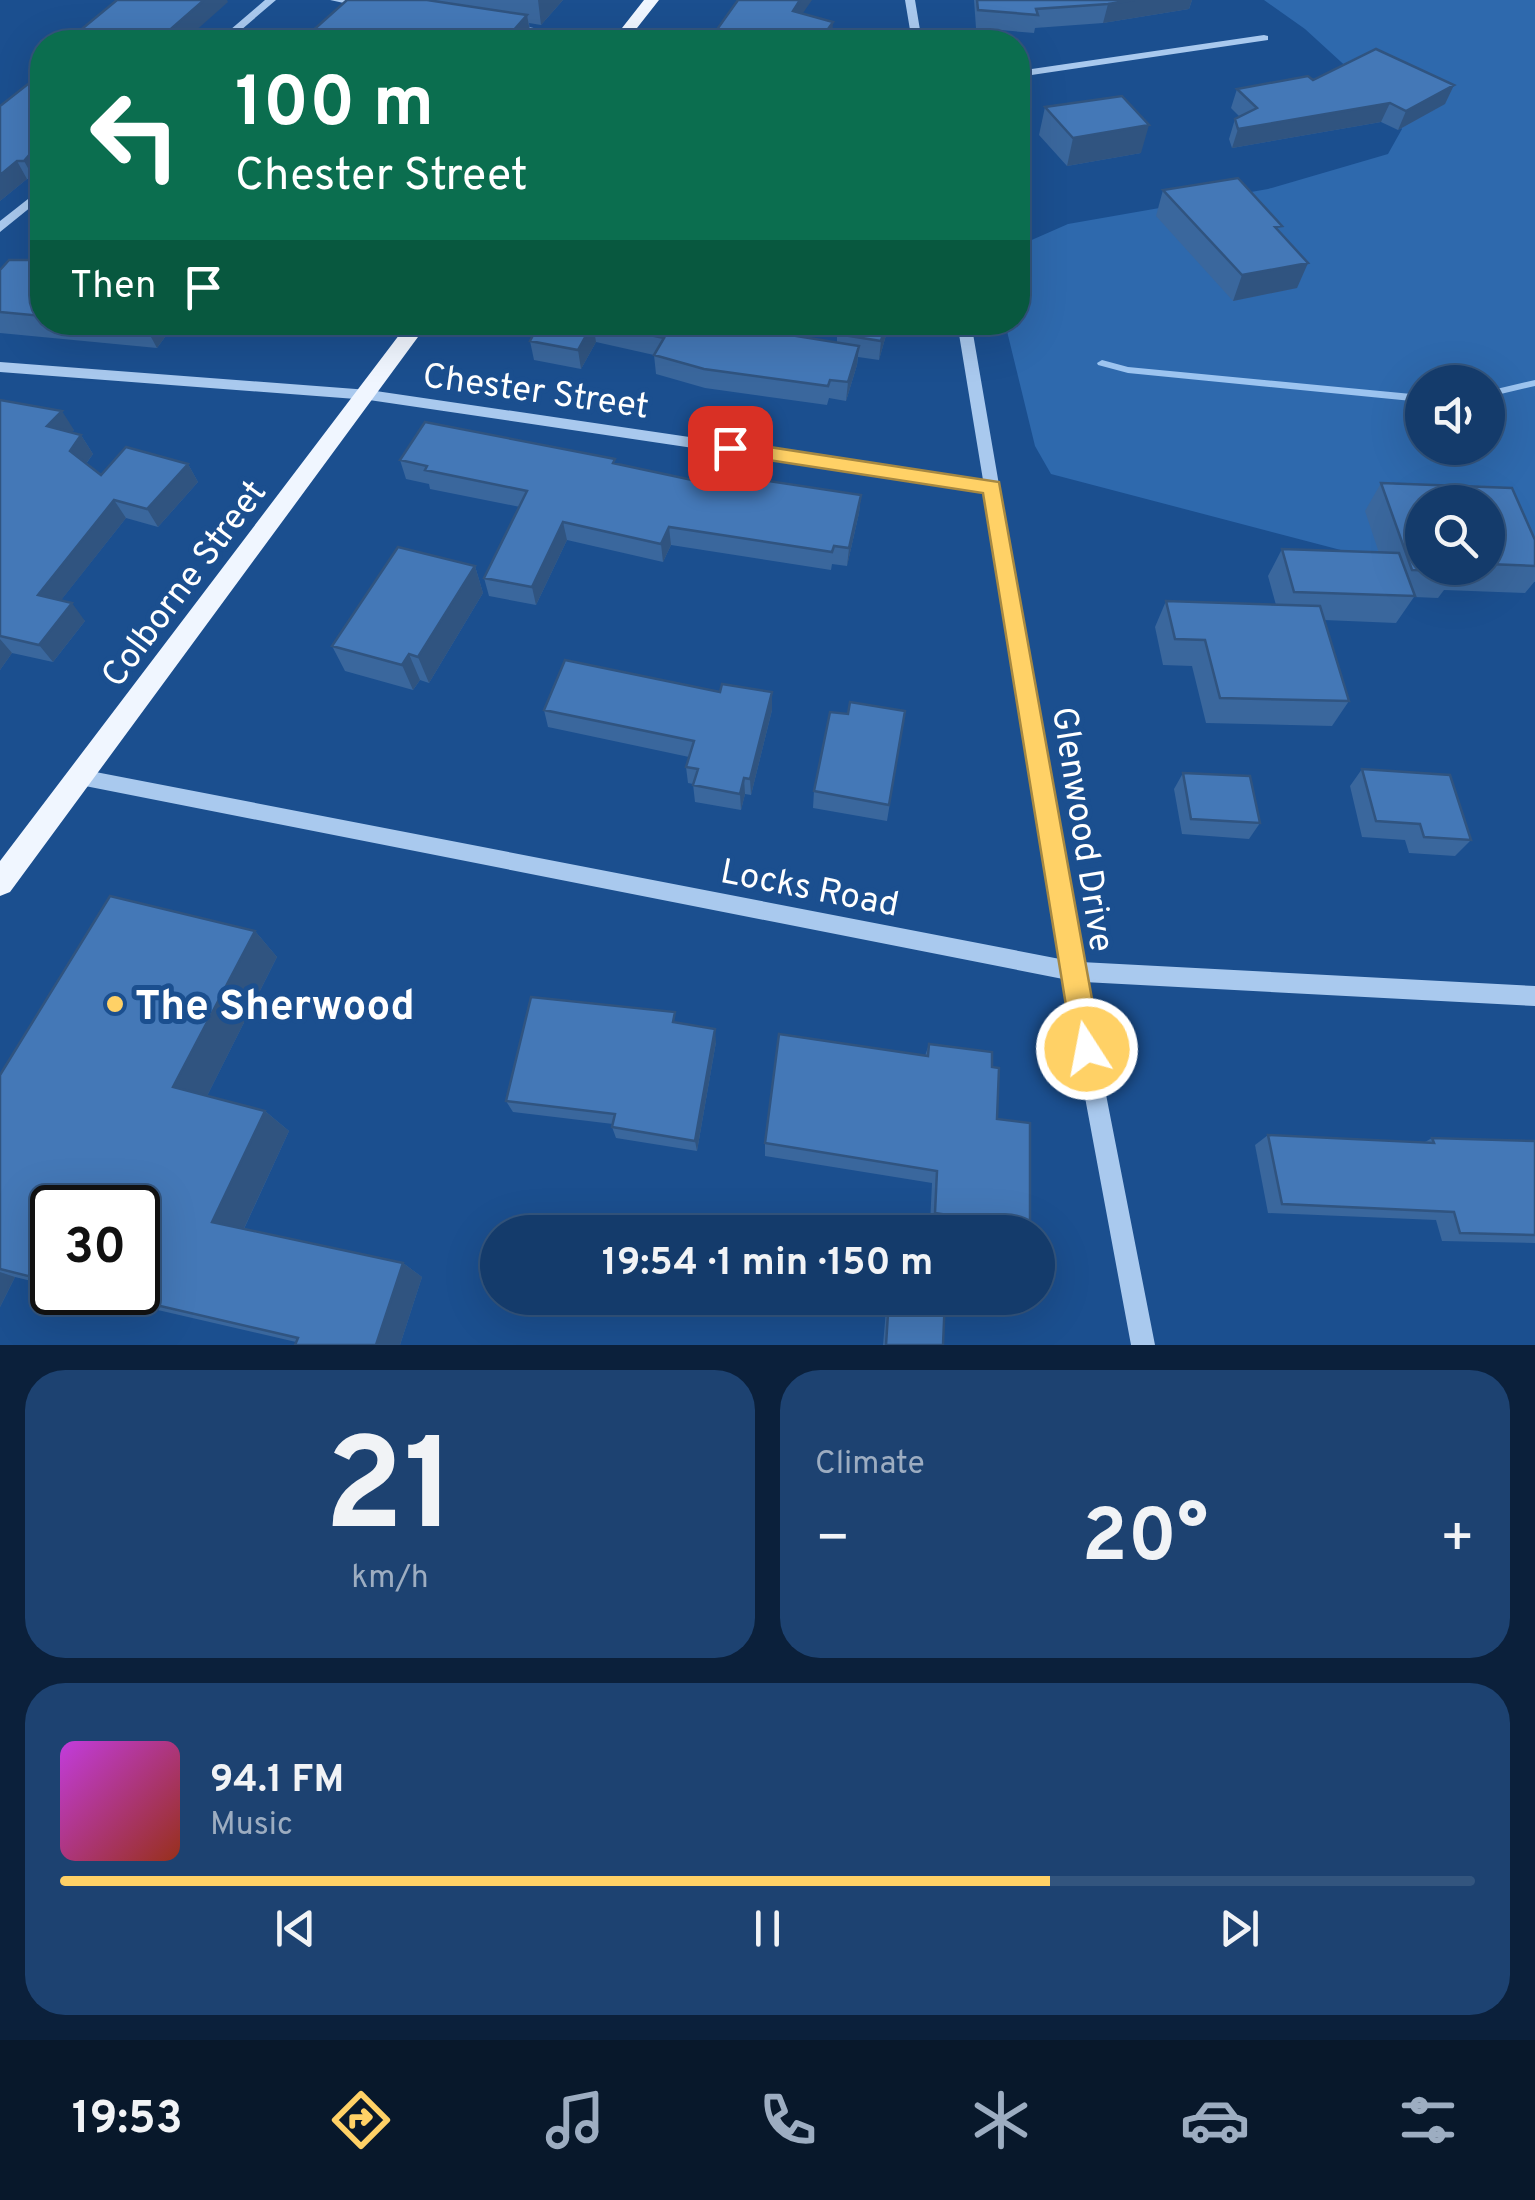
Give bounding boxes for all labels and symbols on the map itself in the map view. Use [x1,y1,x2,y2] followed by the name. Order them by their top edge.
[420,355,651,431] street label: Chester Street
[688,406,773,491] pin
[93,472,278,697] street label: Colborne Street
[1040,704,1122,955] street label: Glenwood Drive
[717,851,902,929] street label: Locks Road
[135,982,415,1035] place label: The Sherwood
[104,993,126,1015] marker: The Sherwood
[1035,997,1139,1101] position arrow
[30,1185,160,1315] speed limit sign: 30

